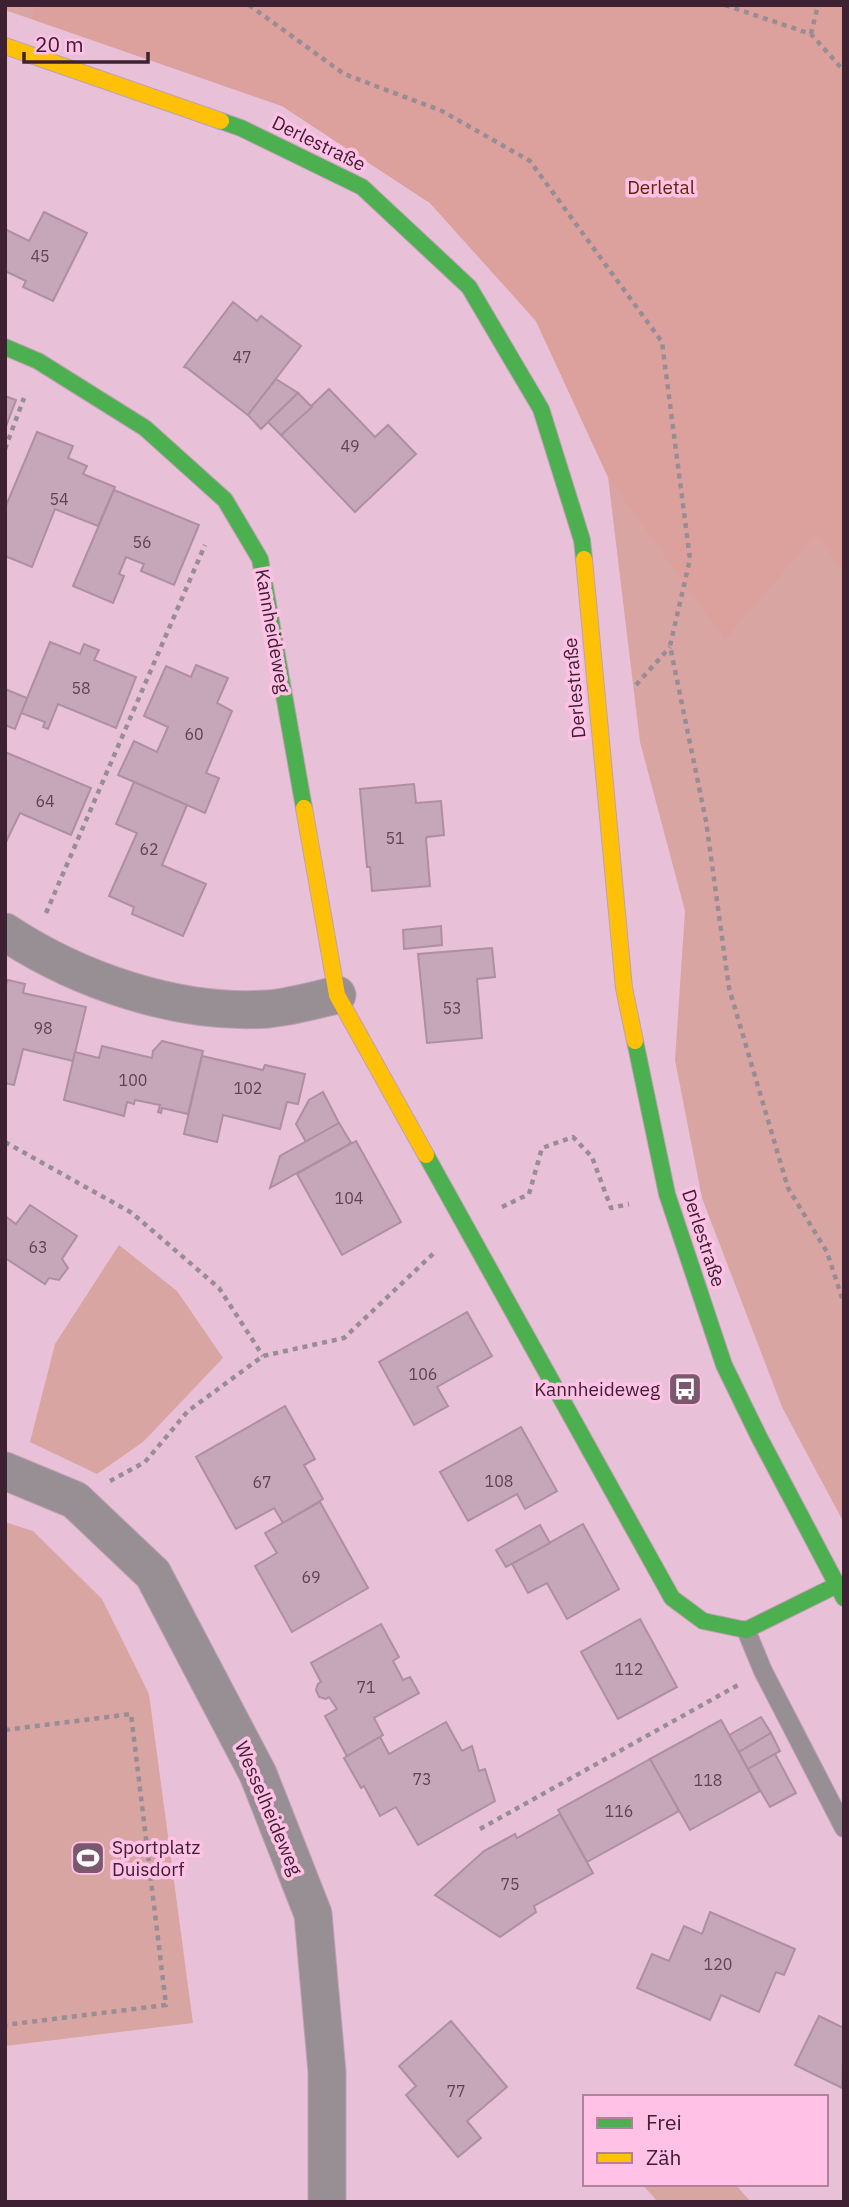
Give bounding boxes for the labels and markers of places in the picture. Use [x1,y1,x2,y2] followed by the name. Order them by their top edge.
[666,1370,704,1408] bus stop icon: Kannheideweg
[534,1377,660,1401] place label: Kannheideweg
[112,1835,200,1881] place label: Sportplatz Duisdorf
[69,1839,107,1877] sports icon: Sportplatz Duisdorf

